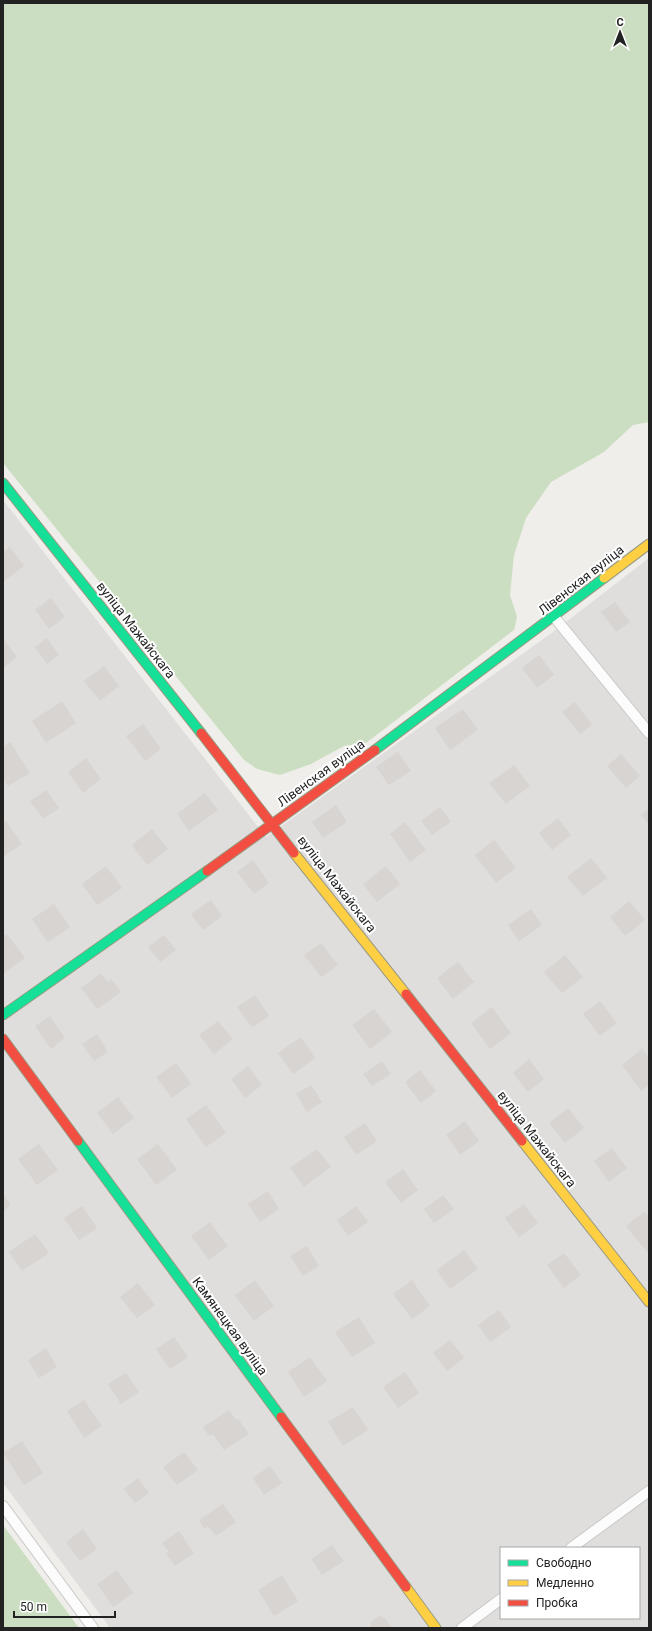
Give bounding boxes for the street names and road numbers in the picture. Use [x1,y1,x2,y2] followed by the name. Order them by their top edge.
[535,542,627,618] street label: Лівенская вуліца
[94,579,178,681] street label: вуліца Мажайскага
[274,736,368,810] street label: Лівенская вуліца
[295,833,379,935] street label: вуліца Мажайскага
[495,1088,579,1190] street label: вуліца Мажайскага
[189,1274,271,1378] street label: Камянецкая вуліца

